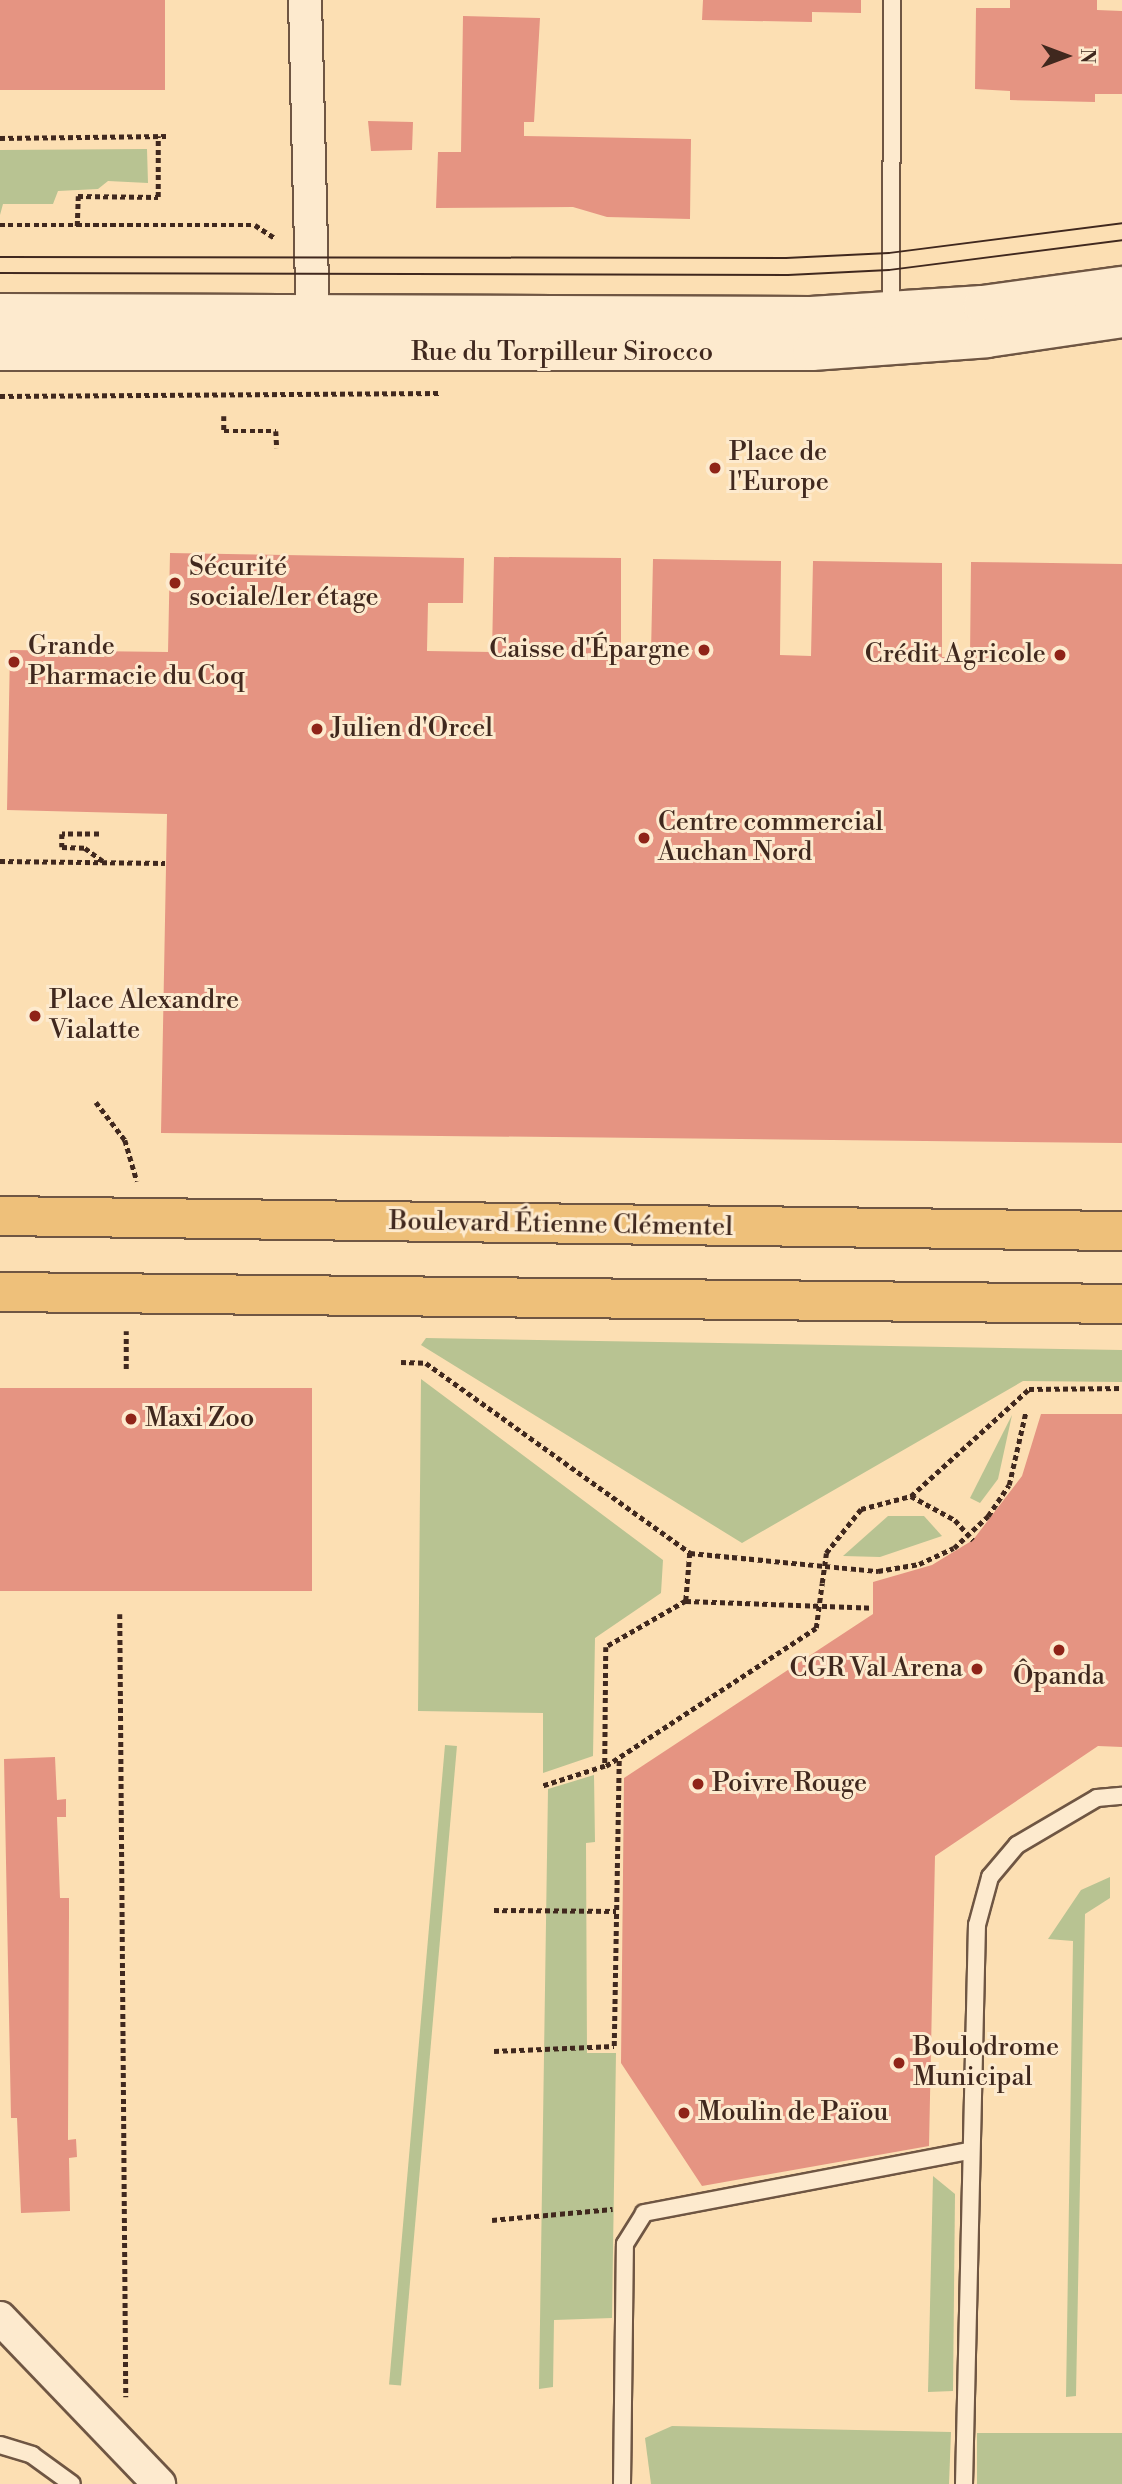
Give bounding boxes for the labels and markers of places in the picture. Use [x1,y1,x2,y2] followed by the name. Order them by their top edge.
[729,437,829,498] place label: Place de l'Europe
[707,460,723,476] marker: Place de l'Europe
[189,552,379,614] place label: Sécurité sociale/1er étage
[167,575,183,591] marker: Sécurité sociale/1er étage
[28,631,245,692] place label: Grande Pharmacie du Coq
[489,634,690,666] place label: Caisse d'Épargne
[865,639,1046,671] place label: Crédit Agricole
[696,642,712,658] marker: Caisse d'Épargne
[1052,647,1068,663] marker: Crédit Agricole
[6,654,22,670] marker: Grande Pharmacie du Coq
[331,713,493,745] place label: Julien d'Orcel
[309,721,325,737] marker: Julien d'Orcel
[658,807,883,868] place label: Centre commercial Auchan Nord
[636,830,652,846] marker: Centre commercial Auchan Nord
[49,985,239,1046] place label: Place Alexandre Vialatte
[27,1008,43,1024] marker: Place Alexandre Vialatte
[145,1403,254,1435] place label: Maxi Zoo
[123,1411,139,1427] marker: Maxi Zoo
[1051,1642,1067,1658] marker: Ôpanda
[789,1653,963,1685] place label: CGR Val Arena
[969,1661,985,1677] marker: CGR Val Arena
[1013,1661,1105,1693] place label: Ôpanda
[712,1768,867,1800] place label: Poivre Rouge
[690,1776,706,1792] marker: Poivre Rouge
[913,2032,1059,2094] place label: Boulodrome Municipal
[891,2055,907,2071] marker: Boulodrome Municipal
[698,2097,888,2129] place label: Moulin de Païou
[676,2105,692,2121] marker: Moulin de Païou

